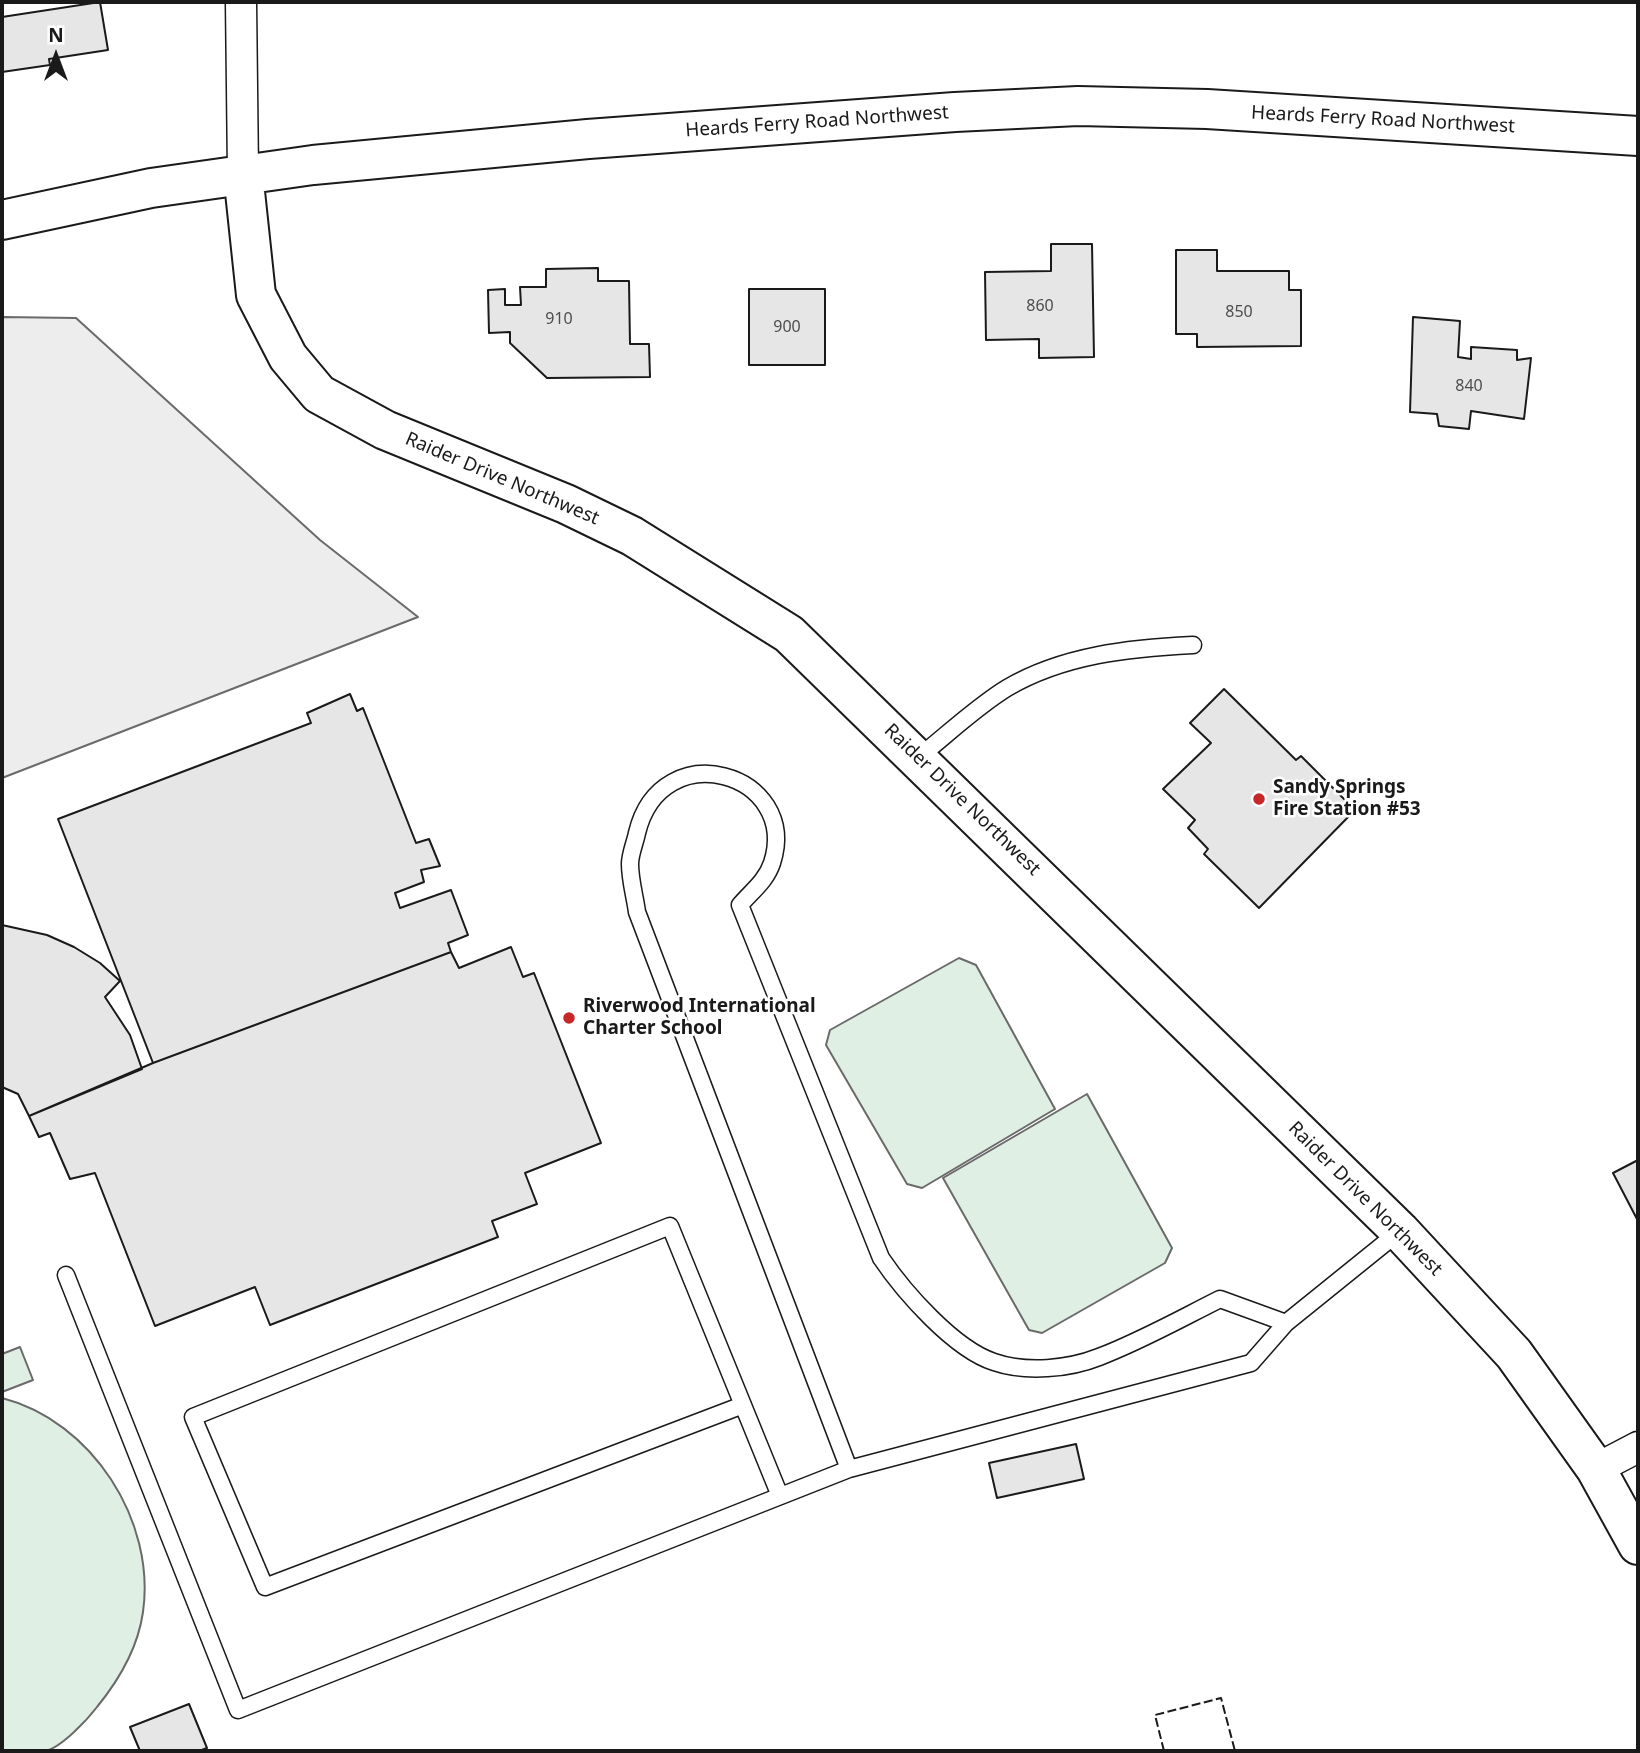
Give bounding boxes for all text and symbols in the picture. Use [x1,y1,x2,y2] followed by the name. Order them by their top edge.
[21,21,91,91] north arrow
[48,22,64,48] text: N
[684,101,950,143] street label: Heards Ferry Road Northwest
[1251,102,1515,138] street label: Heards Ferry Road Northwest
[1026,296,1054,316] house number: 860
[1225,302,1253,322] house number: 850
[545,309,573,329] house number: 910
[773,317,801,337] house number: 900
[1455,376,1483,396] house number: 840
[402,428,602,530] street label: Raider Drive Northwest
[879,719,1045,881] street label: Raider Drive Northwest
[1273,777,1421,821] place label: Sandy Springs Fire Station #53
[1251,791,1267,807] marker: Sandy Springs Fire Station #53
[583,996,816,1040] place label: Riverwood International Charter School
[561,1010,577,1026] marker: Riverwood International Charter School
[1283,1117,1447,1281] street label: Raider Drive Northwest

